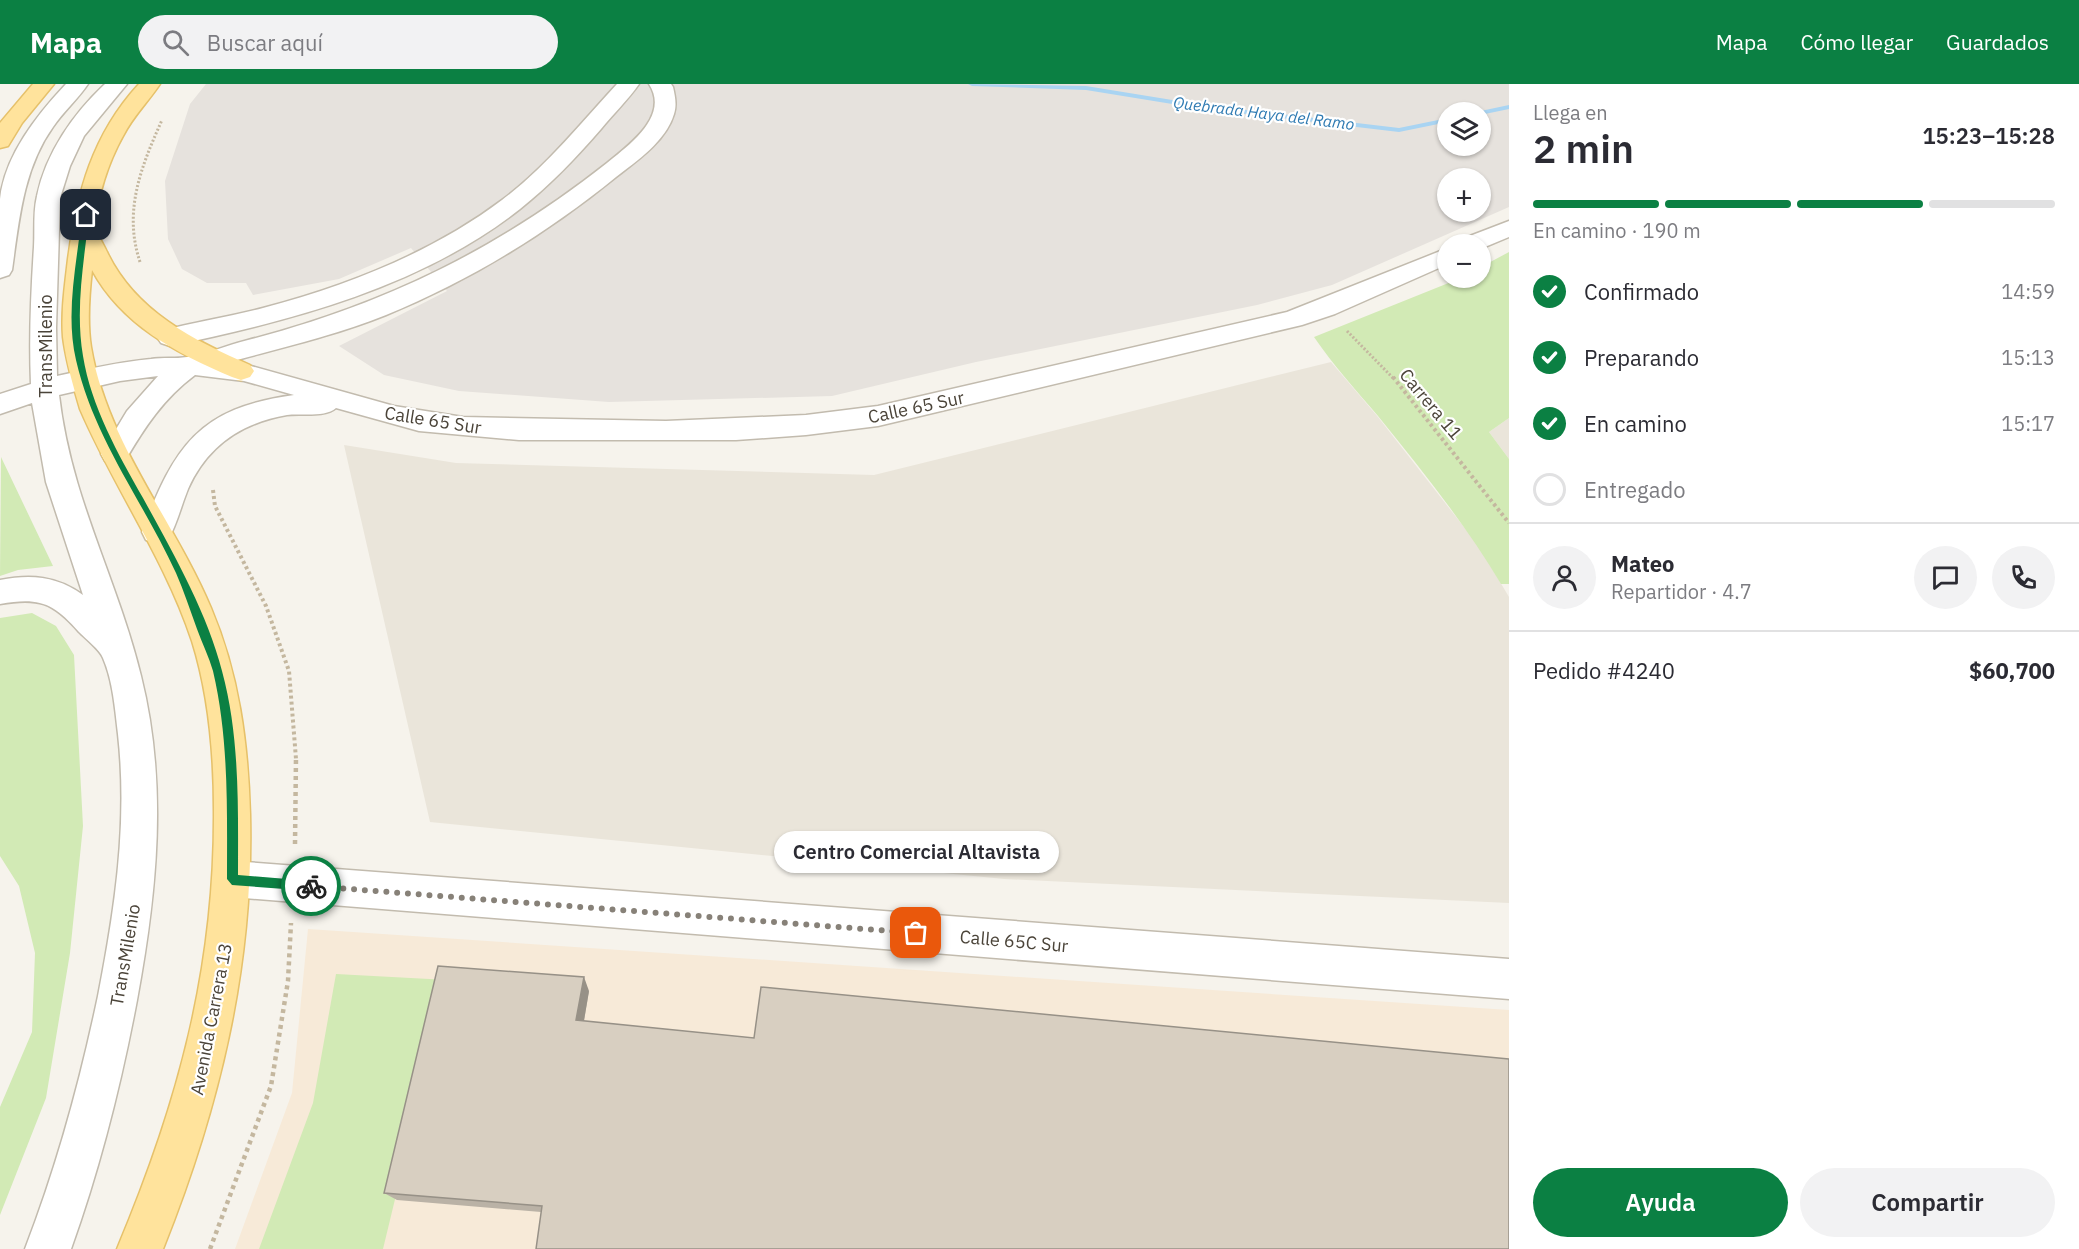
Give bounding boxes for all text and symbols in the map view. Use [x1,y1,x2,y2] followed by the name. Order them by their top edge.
[138,15,558,69] search box
[30,24,102,61] text: Mapa
[159,26,192,59] icon: search
[207,28,323,57] text: Buscar aquí
[1716,28,1767,56] text: Mapa
[1800,28,1913,56] text: Cómo llegar
[1946,28,2049,56] text: Guardados
[1172,92,1356,134] water label: Quebrada Haya del Ramo
[1533,99,1608,126] text: Llega en
[1437,102,1491,288] map controls
[1437,102,1491,156] button: layers
[1922,121,2055,150] text: 15:23–15:28
[1533,123,1634,174] text: 2 min
[1437,168,1491,222] button: +
[60,189,111,240] pin
[69,198,102,231] icon: home
[1533,217,1701,244] text: En camino · 190 m
[1437,234,1491,288] button: −
[1533,275,1566,308] icon: check
[1584,277,1699,306] text: Confirmado
[2001,278,2055,305] text: 14:59
[34,294,57,398] street label: TransMilenio
[1533,341,1566,374] icon: check
[1584,343,1699,372] text: Preparando
[2001,344,2055,371] text: 15:13
[1395,364,1467,444] street label: Carrera 11
[866,386,967,428] street label: Calle 65 Sur
[383,401,483,439] street label: Calle 65 Sur
[1533,407,1566,440] icon: check
[1584,409,1687,438] text: En camino
[2001,410,2055,437] text: 15:17
[1584,475,1685,504] text: Entregado
[1533,546,1596,609] button: person
[1914,546,1977,609] button: chat
[1992,546,2055,609] button: phone
[1611,549,1675,578] text: Mateo
[1611,578,1752,605] text: Repartidor · 4.7
[1533,656,1675,685] text: Pedido #4240
[1969,656,2055,685] text: $60,700
[774,831,1058,873] callout: Centro Comercial Altavista
[793,838,1040,865] text: Centro Comercial Altavista
[281,856,341,916] courier
[295,870,328,903] icon: bike
[105,902,145,1008] street label: TransMilenio
[890,907,941,958] pin
[899,916,932,949] icon: bag
[959,925,1070,957] street label: Calle 65C Sur
[185,941,237,1097] street label: Avenida Carrera 13
[1533,1168,1788,1237] button: Ayuda
[1800,1168,2055,1237] button: Compartir

